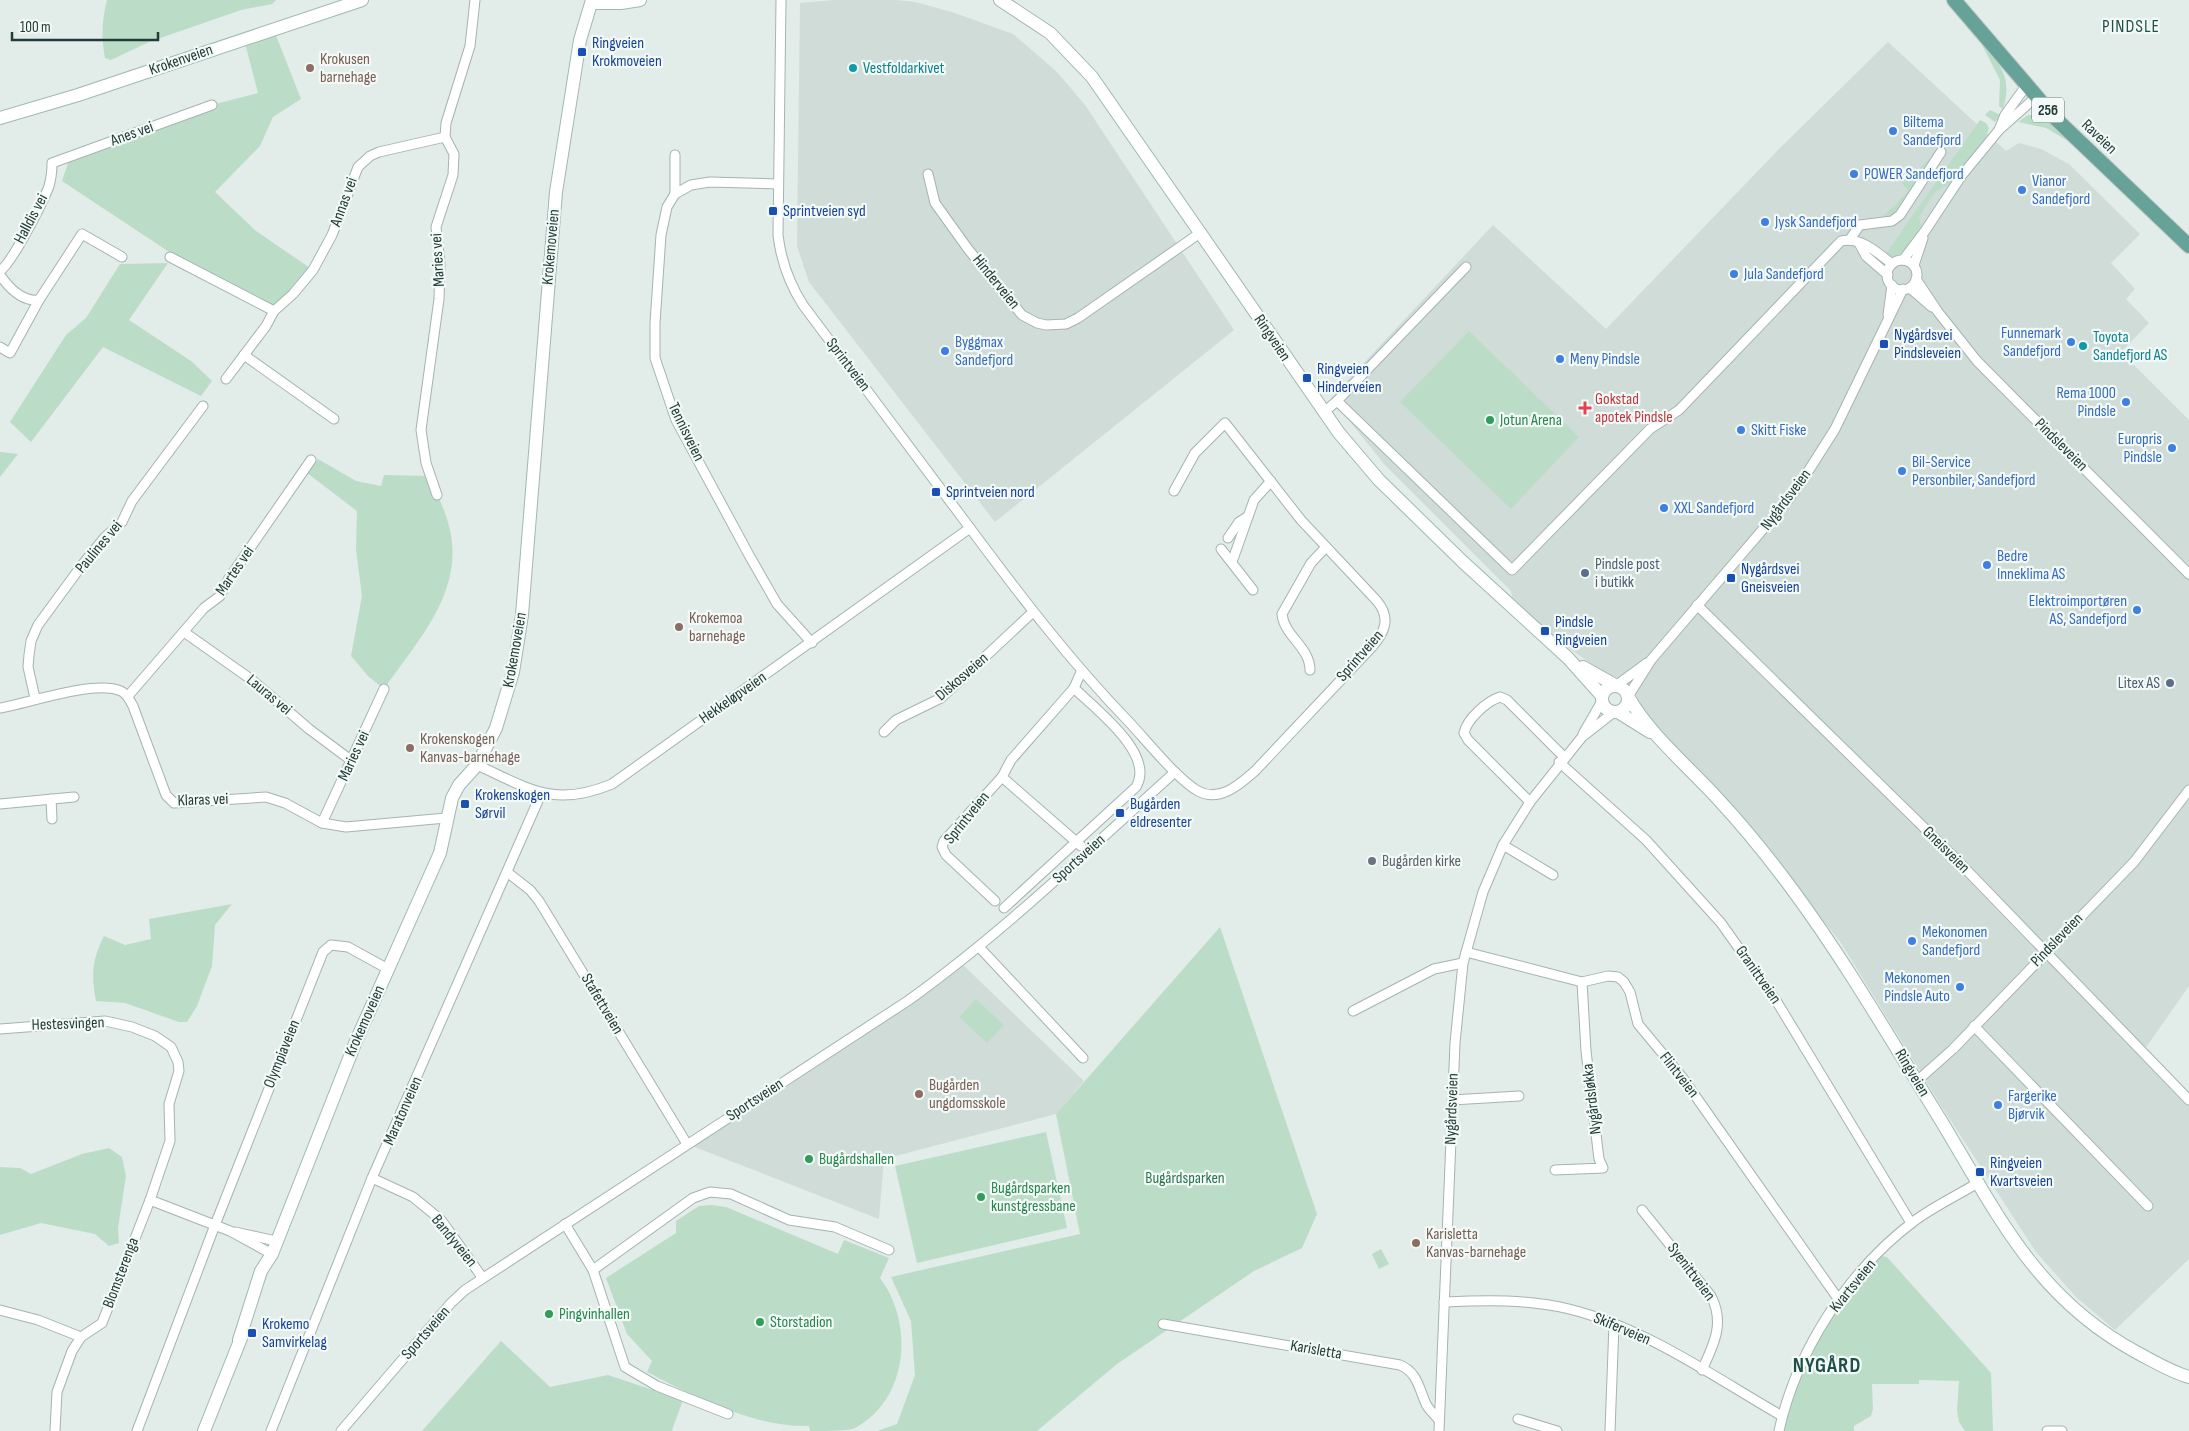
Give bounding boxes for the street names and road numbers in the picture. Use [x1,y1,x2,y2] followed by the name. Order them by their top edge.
[147,40,215,80] street label: Krokenveien
[2032,98,2064,122] road number: 256
[2077,116,2121,158] street label: Raveien
[107,118,156,151] street label: Anes vei
[326,175,362,230] street label: Annas vei
[10,191,52,247] street label: Halldis vei
[538,208,564,286] street label: Krokemoveien
[427,233,449,287] street label: Maries vei
[968,251,1024,313] street label: Hinderveien
[1250,311,1294,365] street label: Ringveien
[822,335,874,395] street label: Sprintveien
[664,400,708,464] street label: Tennisveien
[2031,415,2091,475] street label: Pindsleveien
[1757,466,1815,534] street label: Nygårdsveien
[72,517,126,577] street label: Paulines vei
[212,543,258,599] street label: Martes vei
[499,611,531,689] street label: Krokemoveien
[1333,626,1387,686] street label: Sprintveien
[932,649,992,705] street label: Diskosveien
[696,668,770,728] street label: Hekkeløpveien
[243,671,295,719] street label: Lauras vei
[334,728,374,784] street label: Maries vei
[940,788,994,848] street label: Sprintveien
[177,790,229,810] street label: Klaras vei
[1919,823,1973,877] street label: Gneisveien
[1049,830,1109,888] street label: Sportsveien
[2027,909,2087,971] street label: Pindsleveien
[1731,942,1785,1008] street label: Granittveien
[577,970,627,1038] street label: Stafettveien
[341,982,389,1060] street label: Krokemoveien
[31,1013,105,1035] street label: Hestesvingen
[260,1017,304,1091] street label: Olympiaveien
[1890,1046,1934,1100] street label: Ringveien
[1655,1048,1703,1102] street label: Flintveien
[1578,1063,1606,1135] street label: Nygårdsløkka
[1441,1073,1463,1145] street label: Nygårdsveien
[379,1074,427,1148] street label: Maratonveien
[723,1075,787,1125] street label: Sportsveien
[427,1211,481,1271] street label: Bandyveien
[99,1235,143,1311] street label: Blomsterenga
[1663,1239,1719,1305] street label: Syenittveien
[1826,1256,1880,1316] street label: Kvartsveien
[398,1303,454,1363] street label: Sportsveien
[1591,1309,1653,1349] street label: Skiferveien
[1289,1336,1343,1364] street label: Karisletta

